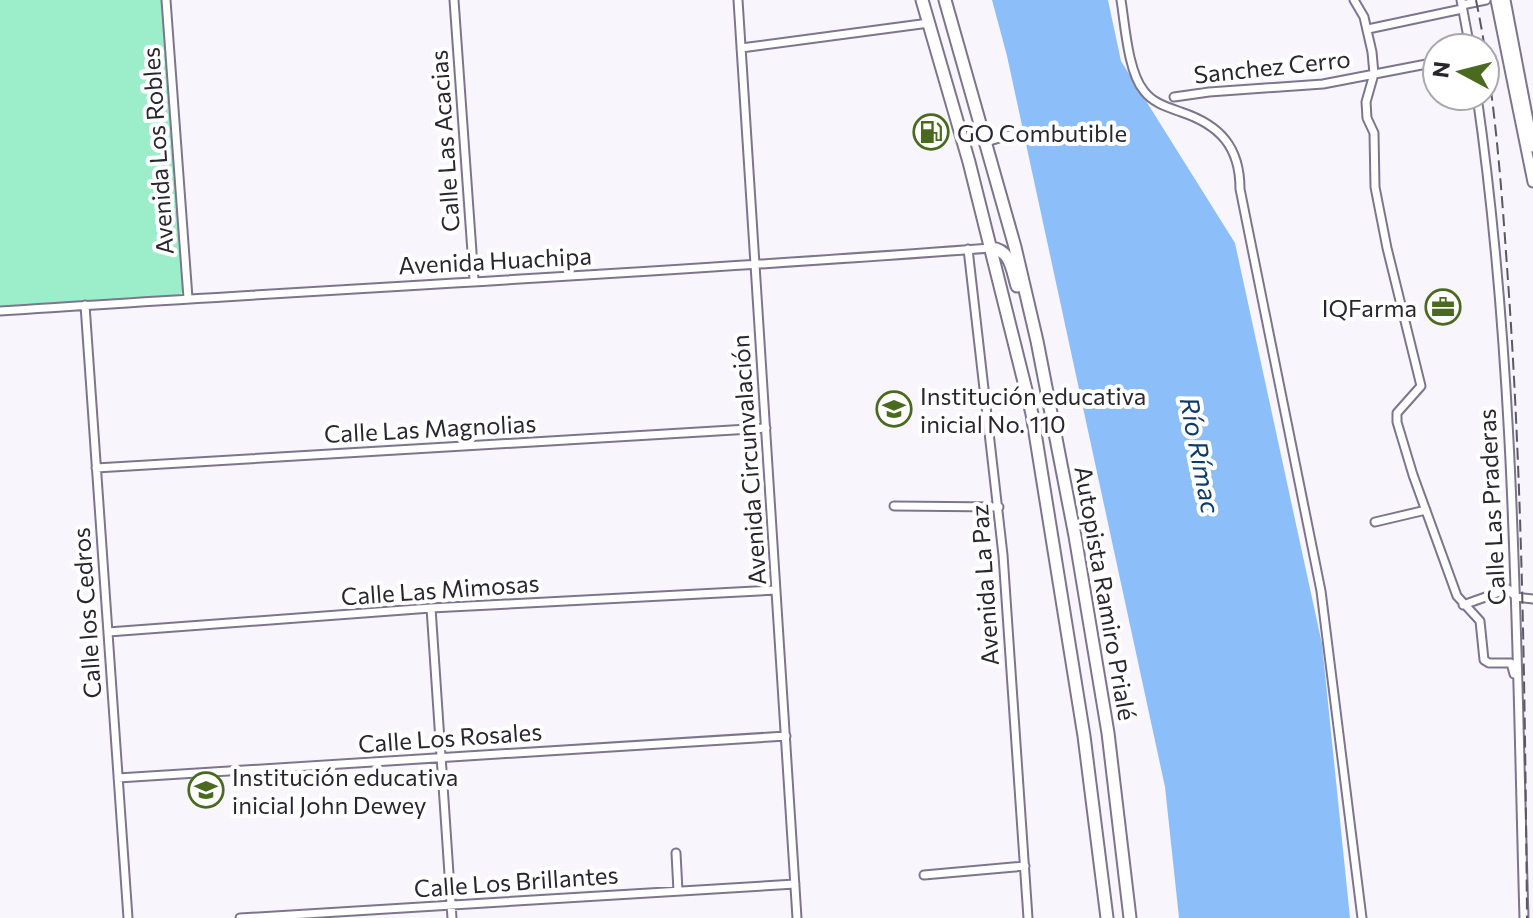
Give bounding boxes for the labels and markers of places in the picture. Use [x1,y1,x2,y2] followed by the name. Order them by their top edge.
[912,113,950,151] fuel station icon: GO Combutible
[957,118,1127,147] place label: GO Combutible
[1424,288,1462,326] office icon: IQFarma
[1322,293,1417,322] place label: IQFarma
[920,381,1146,438] place label: Institución educativa inicial No. 110
[875,390,913,428] school or university icon: Institución educativa inicial No. 110
[232,762,458,819] place label: Institución educativa inicial John Dewey
[187,771,225,809] school or university icon: Institución educativa inicial John Dewey

